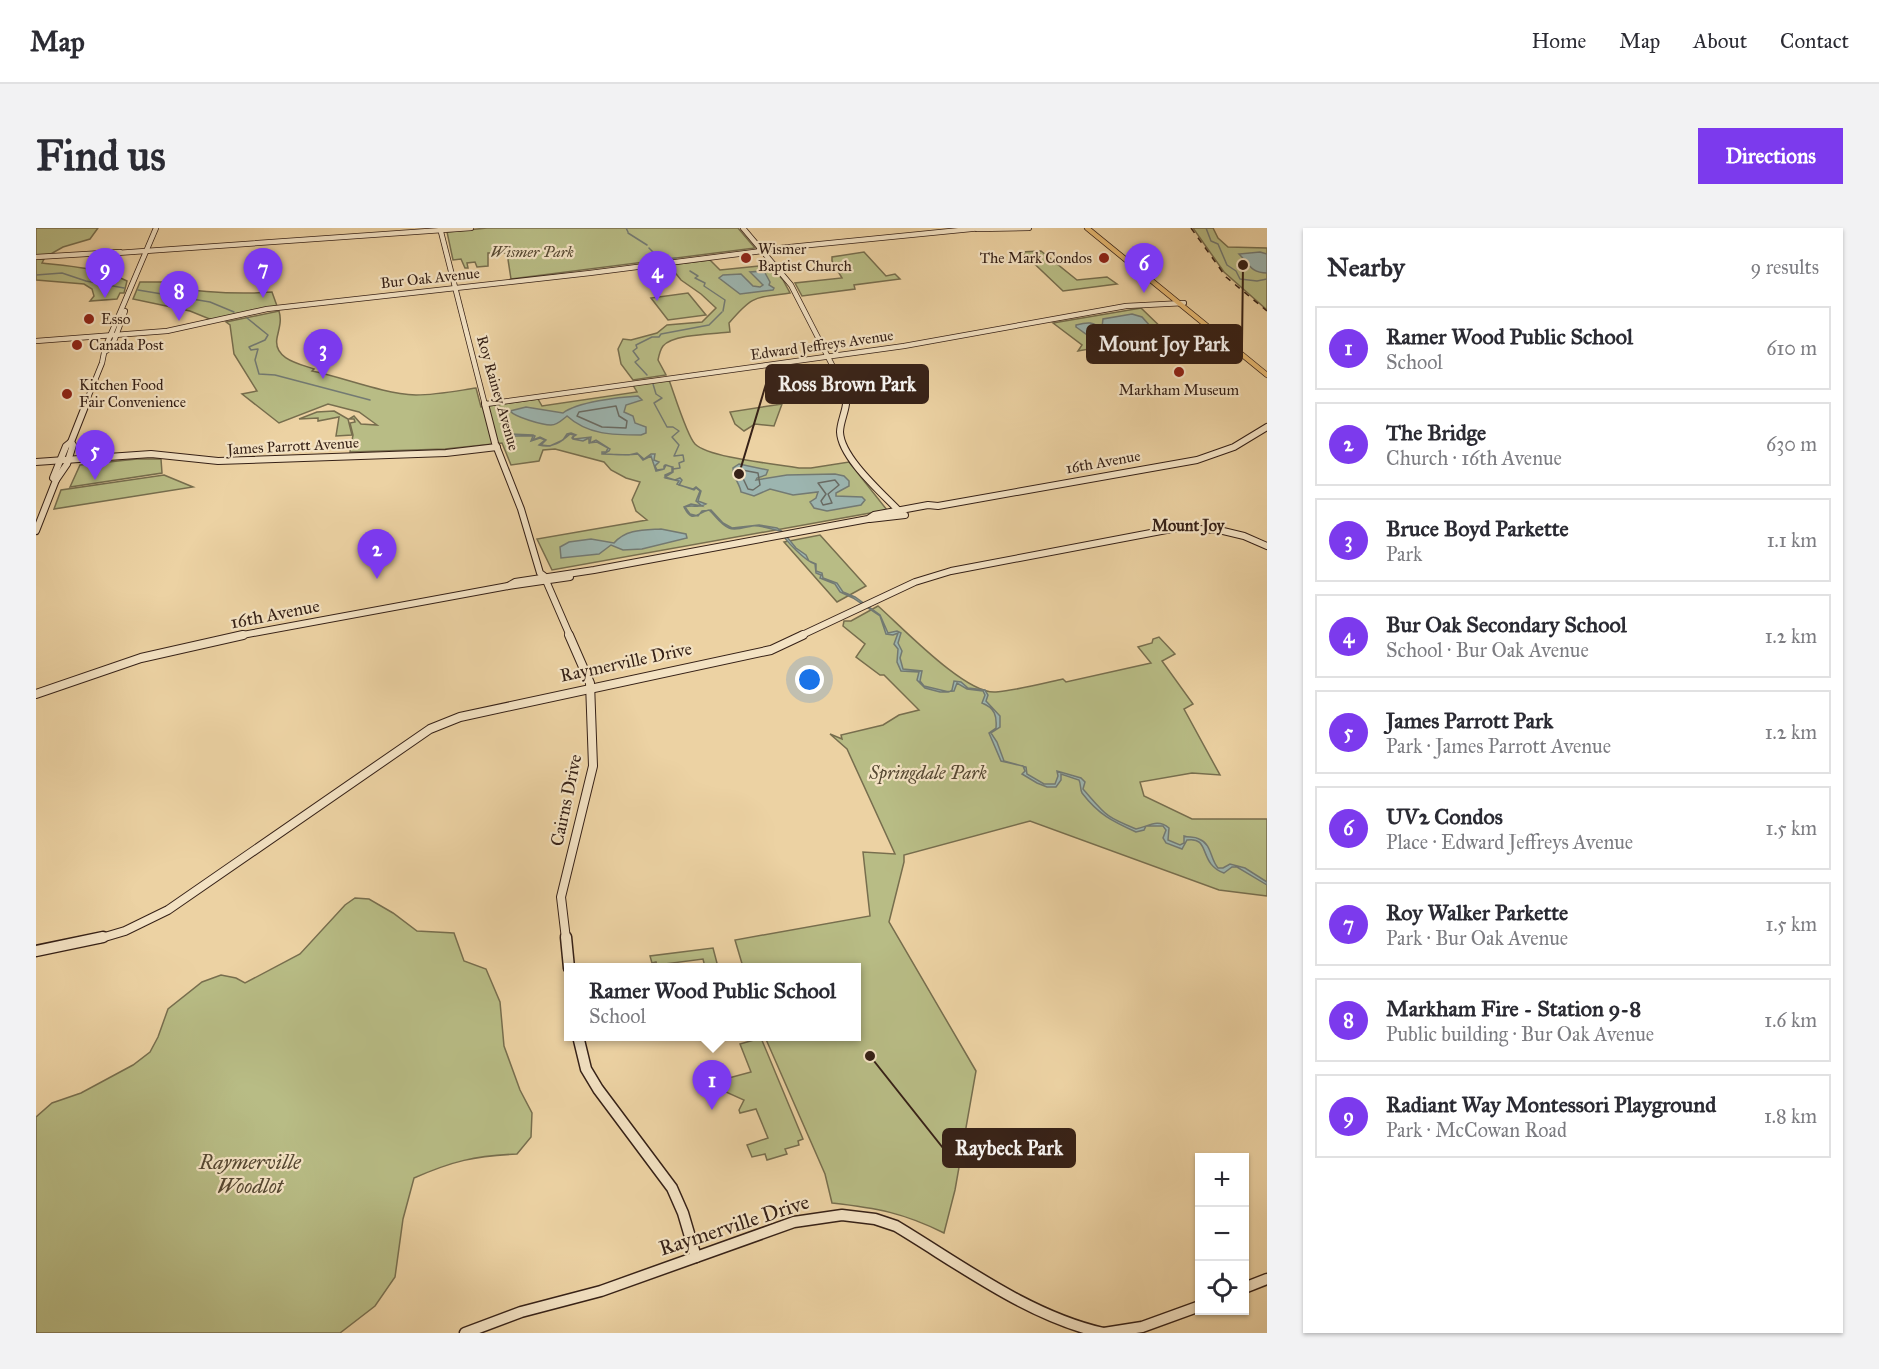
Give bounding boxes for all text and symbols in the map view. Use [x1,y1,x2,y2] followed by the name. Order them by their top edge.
[30,24,85,59] text: Map
[1531,28,1586,54] text: Home
[1619,28,1660,54] text: Map
[1693,28,1747,54] text: About
[1780,28,1849,54] text: Contact
[1698,128,1843,184] button: Directions
[36,130,166,182] text: Find us
[758,240,853,275] place label: Wismer Baptist Church
[490,243,574,261] park label: Wismer Park
[1124,244,1164,293] pin: 6
[86,248,124,298] pin: 9
[244,248,282,298] pin: 7
[980,249,1092,267] place label: The Mark Condos
[638,251,676,301] pin: 4
[739,251,753,265] marker: Wismer Baptist Church
[1097,251,1111,265] marker: The Mark Condos
[1327,251,1405,283] text: Nearby
[1751,255,1819,279] text: 9 results
[379,264,481,292] street label: Bur Oak Avenue
[160,272,198,321] pin: 8
[101,310,131,328] place label: Esso
[82,312,96,326] marker: Esso
[1386,323,1633,350] text: Ramer Wood Public School
[1087,325,1242,363] callout: Mount Joy Park
[749,326,895,365] street label: Edward Jeffreys Avenue
[304,330,342,379] pin: 3
[1099,332,1230,358] text: Mount Joy Park
[473,333,523,453] street label: Roy Rainey Avenue
[89,336,164,354] place label: Canada Post
[1345,336,1352,360] text: 1
[1766,336,1817,360] text: 610 m
[70,338,84,352] marker: Canada Post
[1386,350,1443,374] text: School
[766,365,928,403] callout: Ross Brown Park
[1172,365,1186,379] marker: Markham Museum
[778,372,917,396] text: Ross Brown Park
[79,376,186,411] place label: Kitchen Food Fair Convenience
[1119,381,1240,399] place label: Markham Museum
[60,387,74,401] marker: Kitchen Food Fair Convenience
[1386,419,1486,446] text: The Bridge
[76,430,114,480] pin: 5
[1344,432,1353,456] text: 2
[1766,432,1817,456] text: 630 m
[225,434,359,460] street label: James Parrott Avenue
[1386,446,1562,470] text: Church · 16th Avenue
[1064,447,1142,477] street label: 16th Avenue
[1386,515,1569,542] text: Bruce Boyd Parkette
[1152,516,1226,536] district label: Mount Joy
[1345,528,1353,552] text: 3
[1767,528,1817,552] text: 1.1 km
[358,530,396,579] pin: 2
[1386,542,1422,566] text: Park
[228,595,322,633] street label: 16th Avenue
[1386,611,1627,638] text: Bur Oak Secondary School
[1343,624,1354,648] text: 4
[1765,624,1817,648] text: 1.2 km
[558,637,694,687] street label: Raymerville Drive
[1386,638,1589,662] text: School · Bur Oak Avenue
[795,665,824,694] your location
[1386,707,1553,734] text: James Parrott Park
[1344,720,1353,744] text: 5
[1765,720,1817,744] text: 1.2 km
[1386,734,1611,758] text: Park · James Parrott Avenue
[546,752,586,848] street label: Cairns Drive
[868,762,987,785] park label: Springdale Park
[1386,803,1503,830] text: UV2 Condos
[1343,816,1354,840] text: 6
[1766,816,1817,840] text: 1.5 km
[1386,830,1633,854] text: Place · Edward Jeffreys Avenue
[1386,899,1568,926] text: Roy Walker Parkette
[1343,912,1354,936] text: 7
[1766,912,1817,936] text: 1.5 km
[1386,926,1568,950] text: Park · Bur Oak Avenue
[564,963,861,1041] popup
[589,977,836,1004] text: Ramer Wood Public School
[1386,995,1641,1022] text: Markham Fire - Station 9-8
[589,1004,646,1028] text: School
[1343,1008,1354,1032] text: 8
[1764,1008,1817,1032] text: 1.6 km
[1386,1022,1654,1046] text: Public building · Bur Oak Avenue
[692,1060,732,1110] pin: 1
[1386,1091,1716,1118] text: Radiant Way Montessori Playground
[1343,1104,1354,1128] text: 9
[1764,1104,1817,1128] text: 1.8 km
[1386,1118,1567,1142] text: Park · McCowan Road
[943,1129,1075,1167] callout: Raybeck Park
[955,1136,1064,1161] text: Raybeck Park
[198,1149,302,1199] park label: Raymerville Woodlot
[1195,1153,1249,1315] map controls
[1195,1153,1249,1207] button: +
[655,1188,813,1262] street label: Raymerville Drive
[1195,1207,1249,1261] button: −
[1195,1261,1249,1315] button: locate

